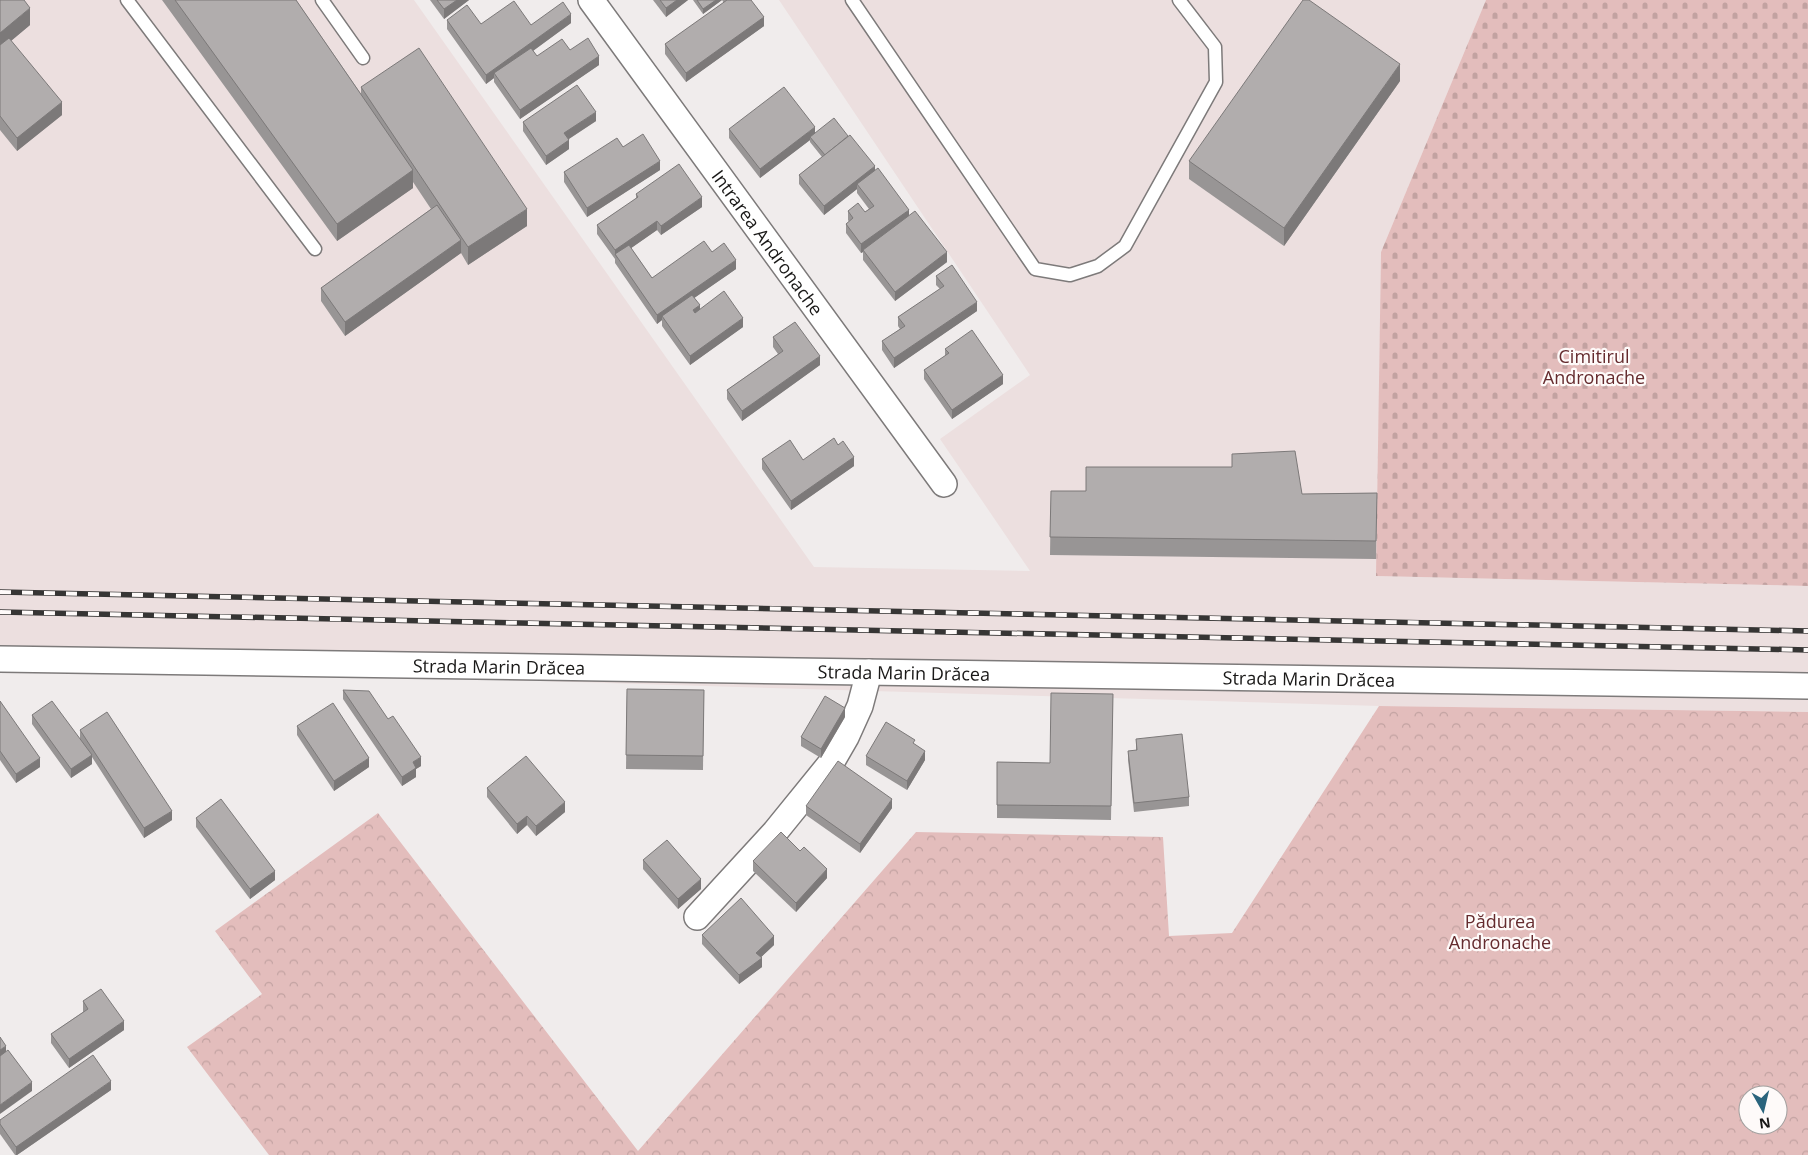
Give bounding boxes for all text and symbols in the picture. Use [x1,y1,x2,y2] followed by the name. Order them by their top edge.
[707,165,829,320] street label: Intrarea Andronache
[1543,344,1645,389] park label: Cimitirul Andronache
[413,653,585,680] street label: Strada Marin Drăcea
[818,659,990,686] street label: Strada Marin Drăcea
[1222,665,1395,692] street label: Strada Marin Drăcea
[1449,909,1551,954] park label: Pădurea Andronache
[1738,1085,1788,1135] north arrow
[1758,1113,1772,1134] text: N

